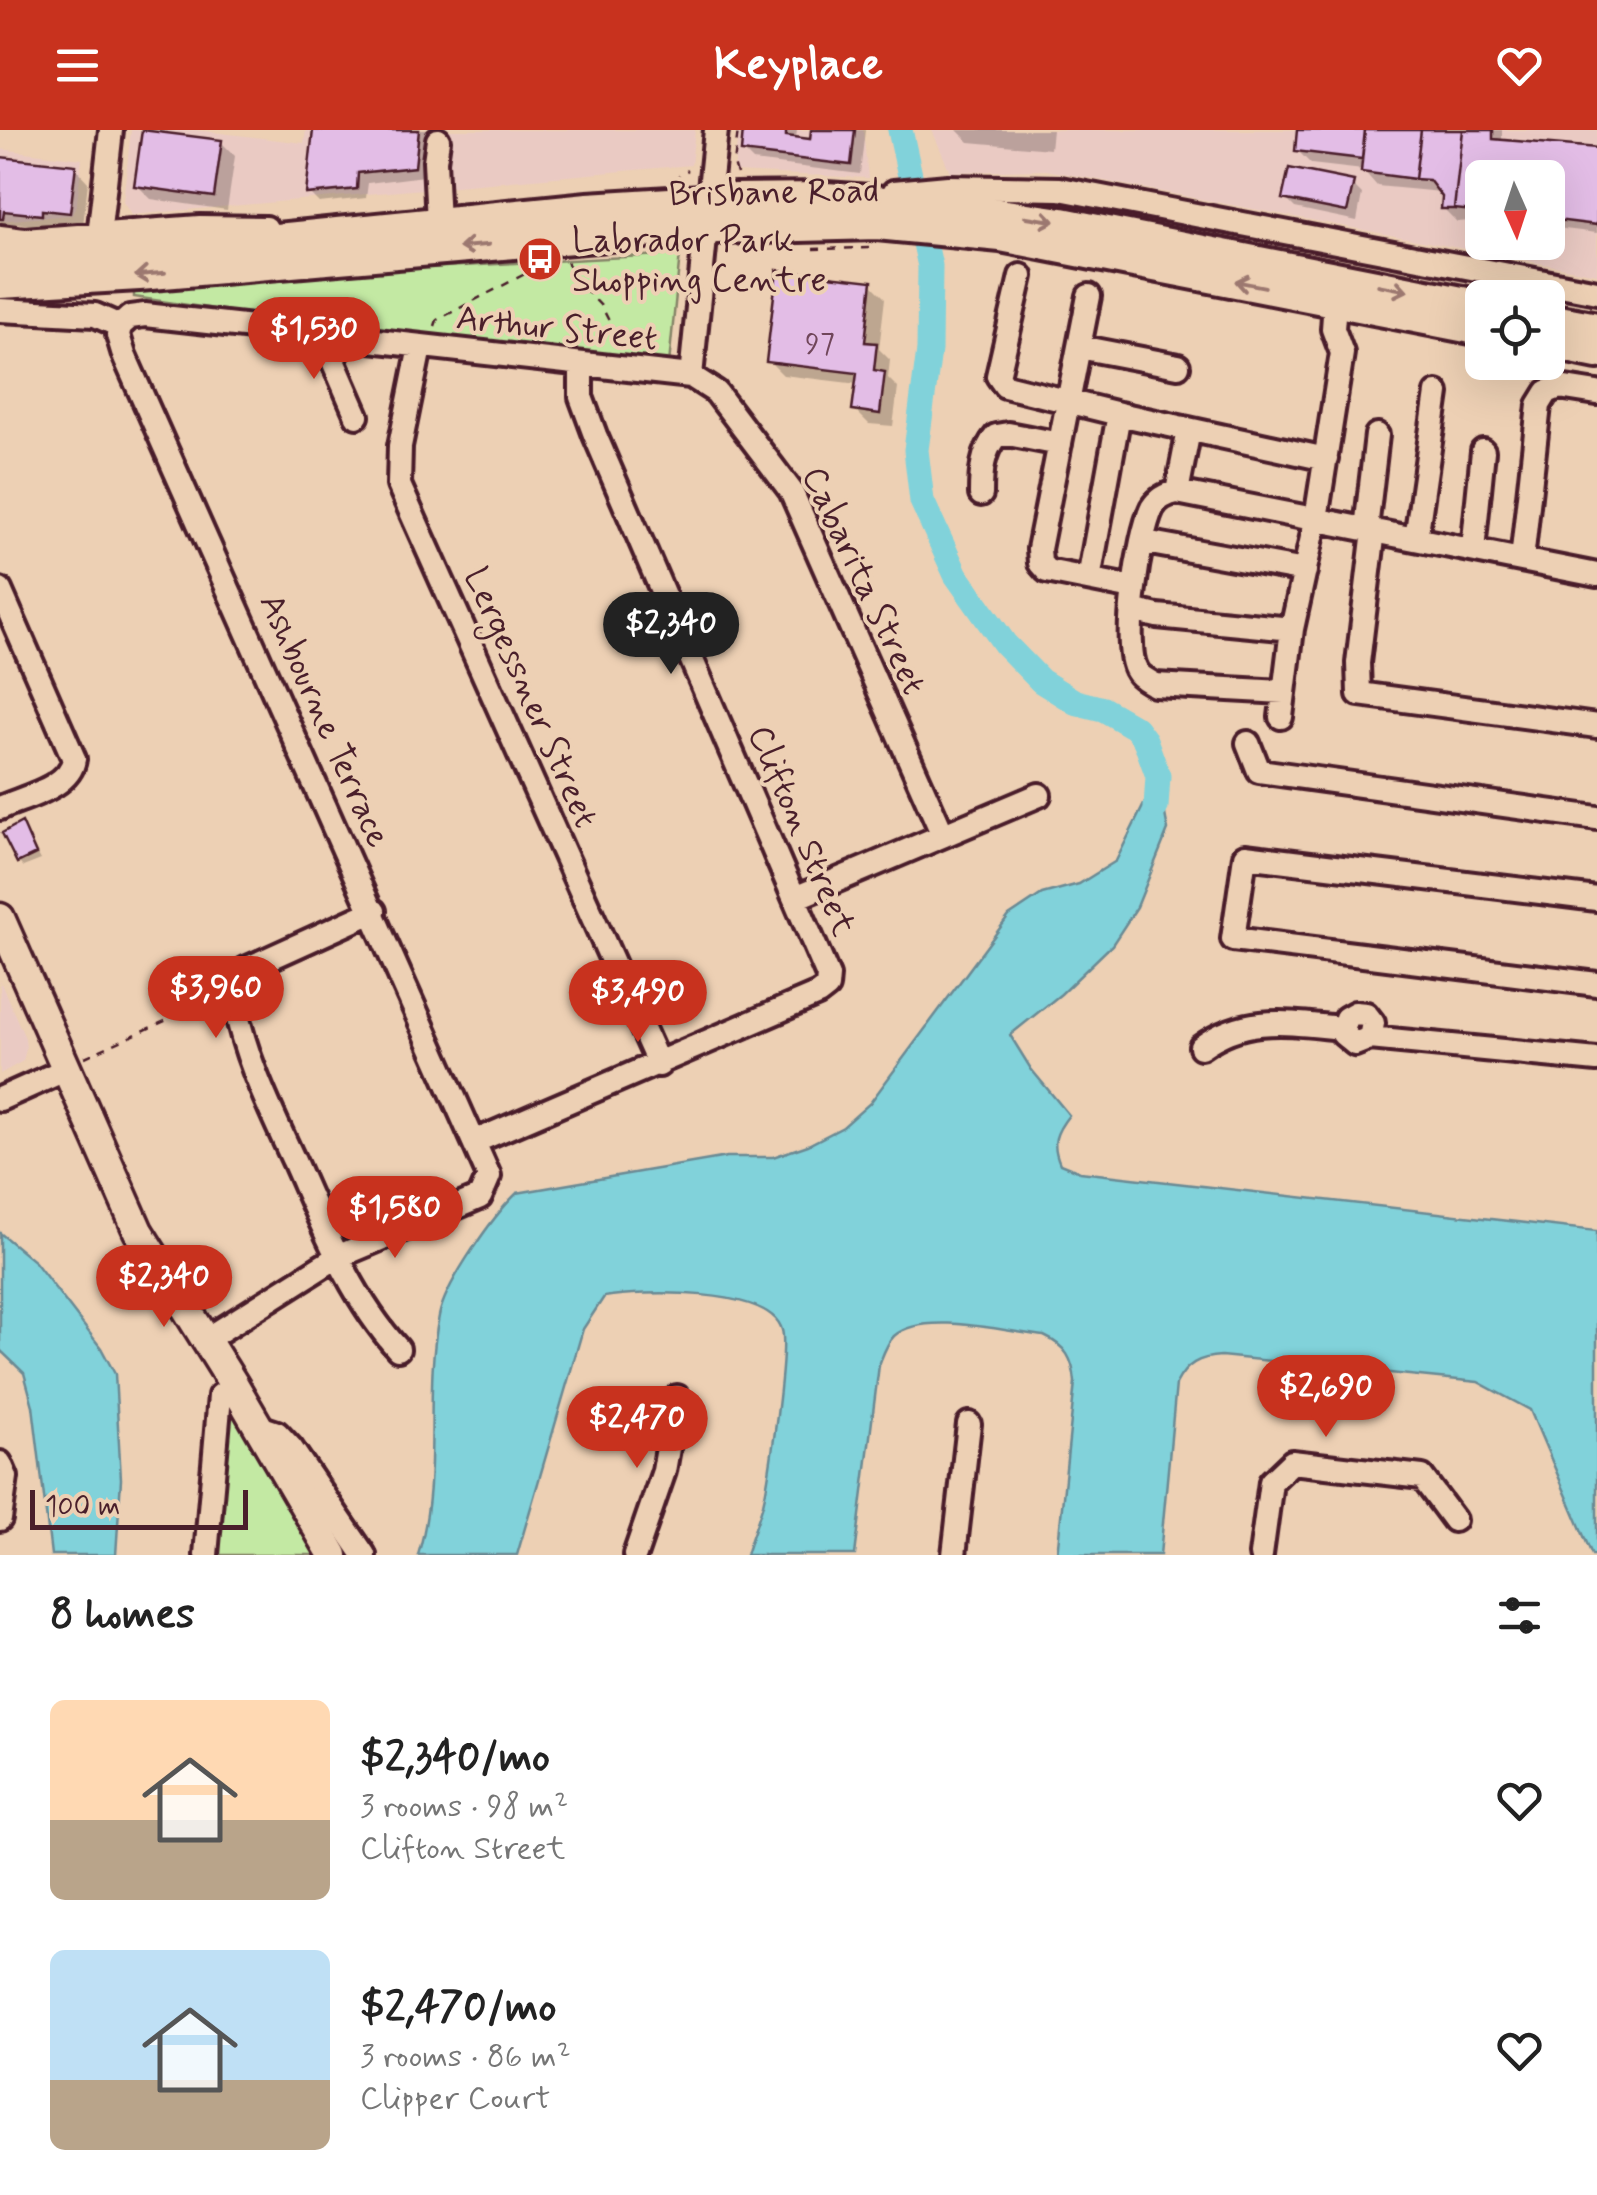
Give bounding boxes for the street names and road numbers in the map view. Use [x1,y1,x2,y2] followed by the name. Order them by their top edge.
[669,168,880,218] street label: Brisbane Road
[454,296,660,362] street label: Arthur Street
[790,459,936,702] street label: Cabarita Street
[449,560,608,837] street label: Lergessner Street
[248,587,401,855] street label: Ashbourne Terrace
[736,718,866,943] street label: Clifton Street

